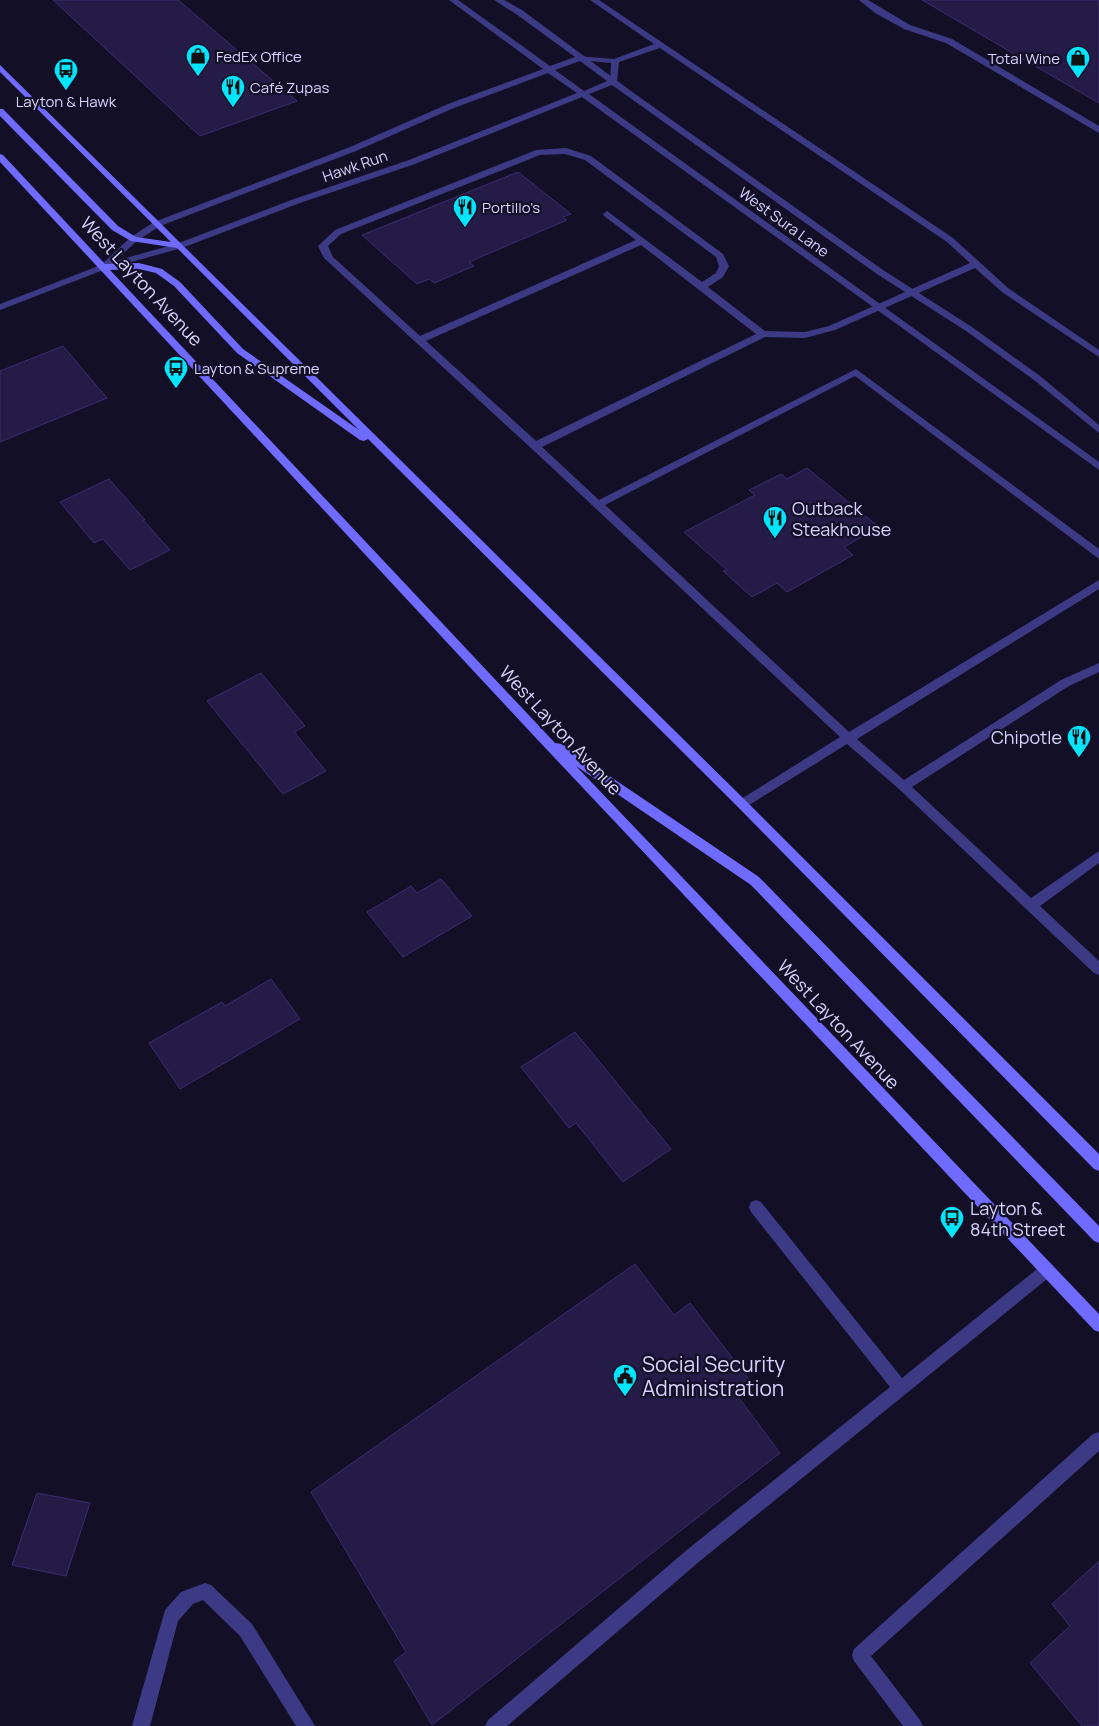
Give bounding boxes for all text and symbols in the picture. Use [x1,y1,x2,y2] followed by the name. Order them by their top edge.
[185,43,211,77] shop icon: FedEx Office
[1065,45,1091,79] shop icon: Total Wine
[216,46,302,67] place label: FedEx Office
[988,48,1060,69] place label: Total Wine
[53,57,79,91] bus stop icon: Layton & Hawk
[220,74,246,108] restaurant icon: Café Zupas
[250,77,329,98] place label: Café Zupas
[16,91,117,112] place label: Layton & Hawk
[320,145,390,187] street label: Hawk Run
[735,182,834,262] street label: West Sura Lane
[452,194,478,228] restaurant icon: Portillo's
[482,197,540,218] place label: Portillo's
[76,211,208,351] street label: West Layton Avenue
[163,355,189,389] bus stop icon: Layton & Supreme
[194,358,320,379] place label: Layton & Supreme
[792,496,891,541] place label: Outback Steakhouse
[762,505,788,539] restaurant icon: Outback Steakhouse
[495,660,627,800] street label: West Layton Avenue
[1066,724,1092,758] restaurant icon: Chipotle
[991,725,1062,749] place label: Chipotle
[773,954,905,1094] street label: West Layton Avenue
[970,1196,1065,1241] place label: Layton & 84th Street
[939,1205,965,1239] bus stop icon: Layton & 84th Street
[642,1350,785,1402] place label: Social Security Administration
[612,1363,638,1397] public building icon: Social Security Administration

